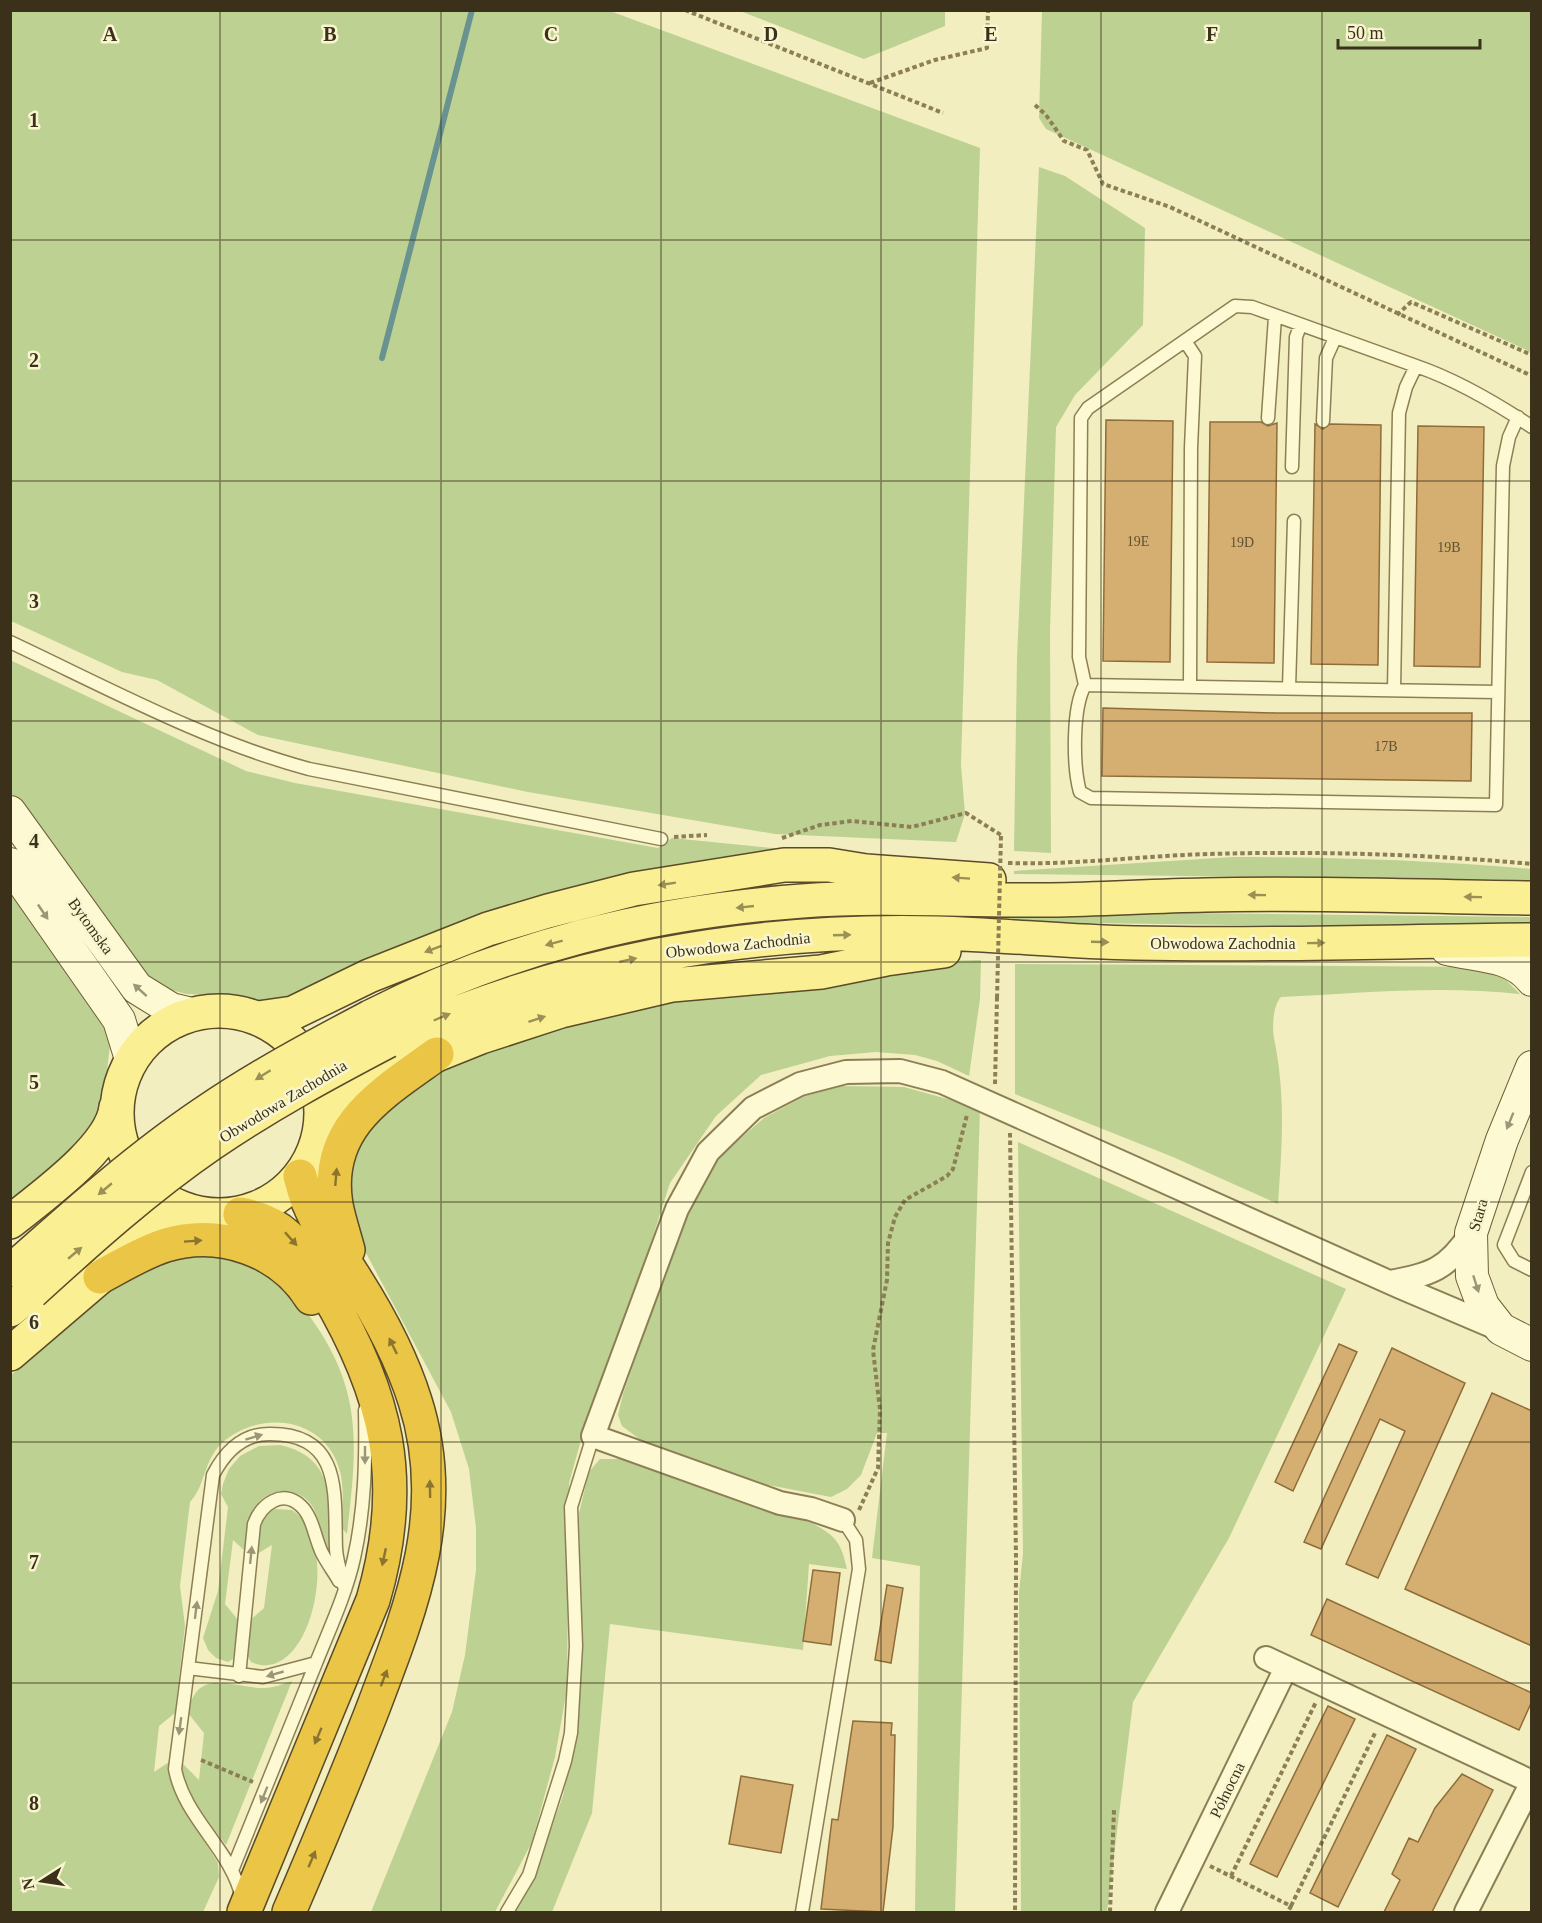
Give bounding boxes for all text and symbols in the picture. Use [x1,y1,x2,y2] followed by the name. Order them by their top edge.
[1338,12,1480,50] scale bar
[103,23,118,45] text: A
[323,23,337,45] text: B
[544,23,558,45] text: C
[764,23,778,45] text: D
[984,23,998,45] text: E
[1206,23,1218,45] text: F
[1347,23,1384,43] text: 50 m
[29,109,39,131] text: 1
[29,349,39,371] text: 2
[1127,534,1149,549] house number: 19E
[1230,535,1254,550] house number: 19D
[1437,540,1461,555] house number: 19B
[29,590,39,612] text: 3
[1374,739,1398,754] house number: 17B
[29,830,39,852] text: 4
[951,874,970,883] one-way arrow
[657,880,676,889] one-way arrow
[1248,890,1267,900] one-way arrow
[1464,892,1483,902] one-way arrow
[64,895,117,958] street label: Bytomska
[735,902,754,912] one-way arrow
[37,904,49,920] one-way arrow
[665,929,811,961] street label: Obwodowa Zachodnia
[832,930,851,940] one-way arrow
[1150,935,1296,952] street label: Obwodowa Zachodnia
[1090,937,1109,946] one-way arrow
[1306,938,1325,948] one-way arrow
[545,939,563,949] one-way arrow
[423,945,441,955] one-way arrow
[619,955,637,965] one-way arrow
[133,983,148,997] one-way arrow
[433,1013,450,1022] one-way arrow
[528,1013,546,1023] one-way arrow
[216,1056,350,1146] street label: Obwodowa Zachodnia
[255,1069,271,1080] one-way arrow
[29,1071,39,1093] text: 5
[1505,1113,1515,1131] one-way arrow
[331,1167,341,1186] one-way arrow
[98,1182,113,1195] one-way arrow
[1465,1197,1491,1233] street label: Stara
[284,1232,297,1247] one-way arrow
[183,1236,202,1246] one-way arrow
[67,1247,83,1260] one-way arrow
[1471,1275,1481,1293] one-way arrow
[29,1311,39,1333] text: 6
[388,1338,397,1355] one-way arrow
[245,1432,263,1441] one-way arrow
[360,1445,370,1464] one-way arrow
[425,1480,435,1499] one-way arrow
[246,1546,256,1565] one-way arrow
[379,1548,388,1567] one-way arrow
[29,1551,39,1573] text: 7
[191,1601,200,1620] one-way arrow
[379,1668,389,1686] one-way arrow
[266,1669,284,1679] one-way arrow
[176,1717,185,1736] one-way arrow
[313,1728,323,1746] one-way arrow
[1206,1760,1248,1820] street label: Północna
[259,1786,268,1804] one-way arrow
[29,1792,39,1814] text: 8
[307,1849,317,1867] one-way arrow
[12,1851,72,1911] north arrow
[18,1876,37,1891] text: N

